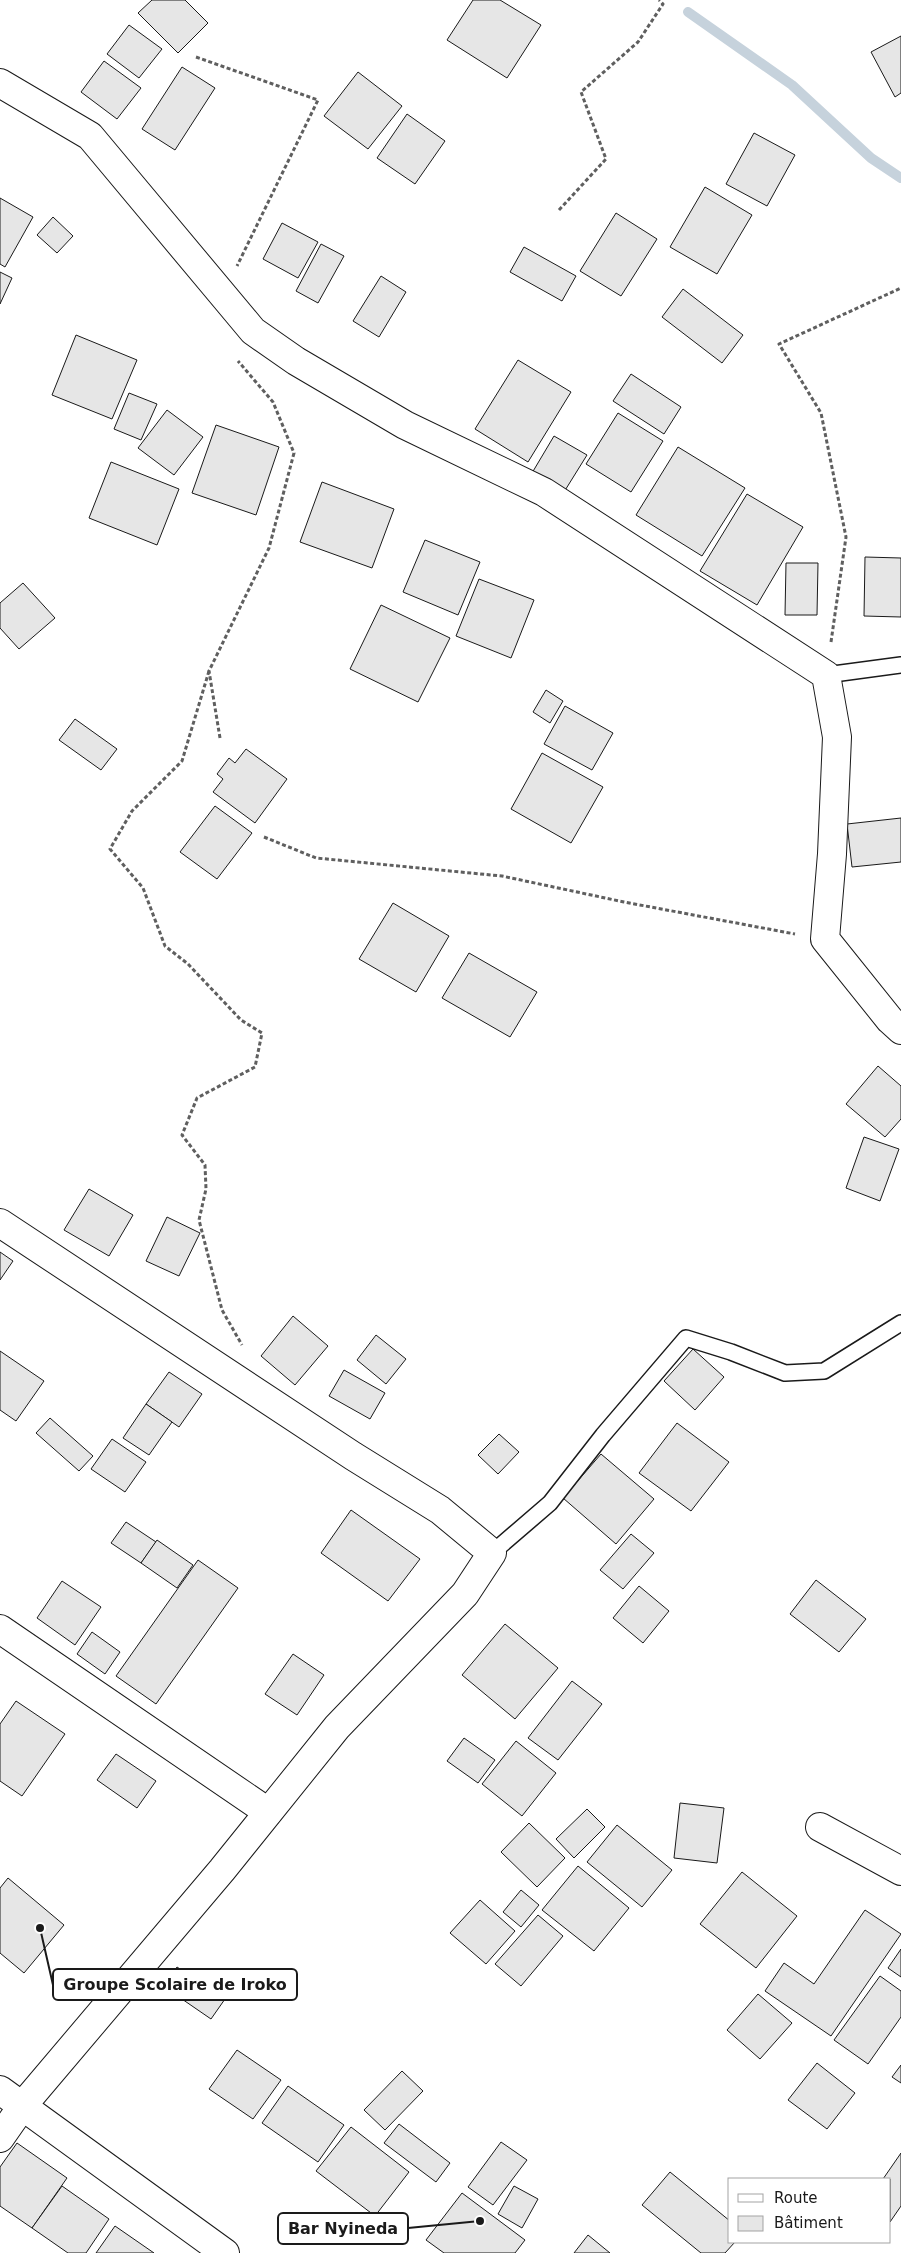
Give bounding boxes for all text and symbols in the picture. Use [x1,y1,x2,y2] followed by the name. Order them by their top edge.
[53,1969,297,2000] callout: Groupe Scolaire de Iroko
[63,1975,287,1994] text: Groupe Scolaire de Iroko
[728,2178,891,2243] legend
[774,2189,818,2207] text: Route
[278,2213,408,2244] callout: Bar Nyineda
[774,2214,843,2232] text: Bâtiment
[288,2219,398,2238] text: Bar Nyineda

